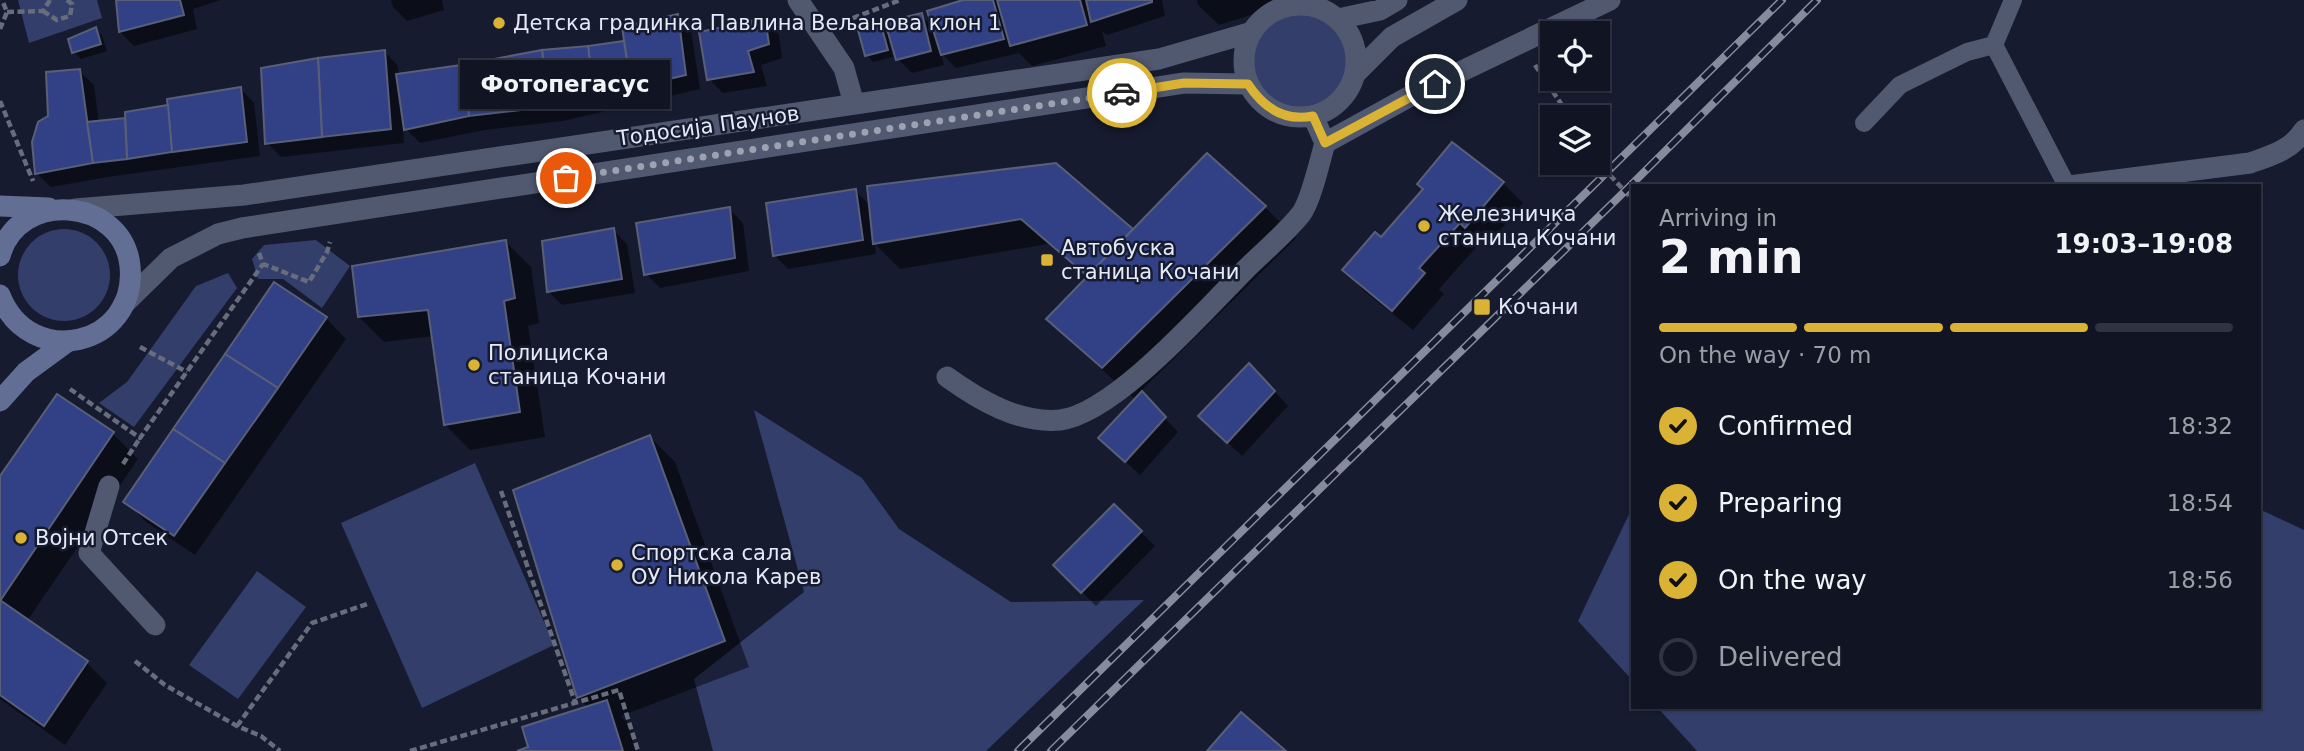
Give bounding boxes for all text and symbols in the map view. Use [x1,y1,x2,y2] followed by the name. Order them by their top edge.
[513,11,1001,35] place label: Детска градинка Павлина Вељанова клон 1
[491,15,507,31] marker: Детска градинка Павлина Вељанова клон 1
[1540,21,1610,175] map controls
[1540,21,1610,91] button: locate
[1405,54,1465,114] pin
[1087,58,1157,128] courier
[461,59,671,108] callout: Фотопегасус
[1416,65,1454,103] icon: home
[480,71,650,97] text: Фотопегасус
[1103,74,1141,112] icon: car
[614,101,801,151] street label: Тодосија Паунов
[1540,105,1610,175] button: layers
[536,148,596,208] pin
[547,159,585,197] icon: bag
[1438,202,1616,250] place label: Железничка станица Кочани
[1659,205,1777,231] text: Arriving in
[1416,218,1432,234] marker: Железничка станица Кочани
[2054,229,2233,259] text: 19:03–19:08
[1659,230,1803,284] text: 2 min
[1061,236,1239,284] place label: Автобуска станица Кочани
[1039,252,1055,268] marker: Автобуска станица Кочани
[1498,295,1578,319] place label: Кочани
[1472,297,1492,317] marker: Кочани
[488,341,666,389] place label: Полициска станица Кочани
[1659,342,1871,368] text: On the way · 70 m
[466,357,482,373] marker: Полициска станица Кочани
[1659,407,1697,445] icon: check
[1718,411,1853,441] text: Confirmed
[2167,413,2233,439] text: 18:32
[1659,484,1697,522] icon: check
[1718,488,1843,518] text: Preparing
[2167,490,2233,516] text: 18:54
[35,526,168,550] place label: Војни Отсек
[13,530,29,546] marker: Војни Отсек
[631,541,821,589] place label: Спортска сала ОУ Никола Карев
[609,557,625,573] marker: Спортска сала ОУ Никола Карев
[1659,561,1697,599] icon: check
[1718,565,1867,595] text: On the way
[2167,567,2233,593] text: 18:56
[1718,642,1842,672] text: Delivered

